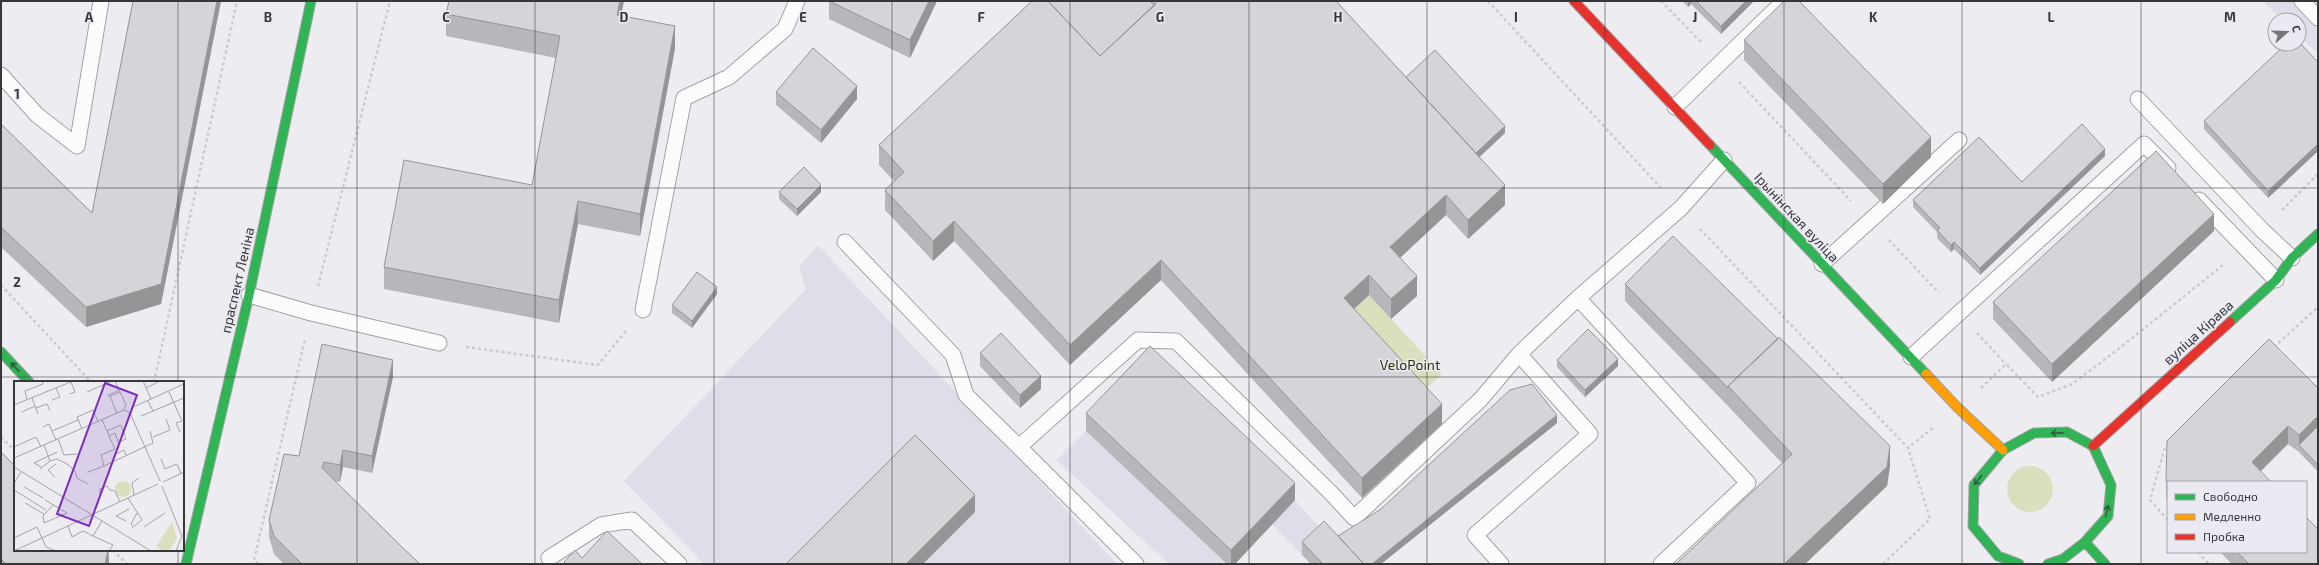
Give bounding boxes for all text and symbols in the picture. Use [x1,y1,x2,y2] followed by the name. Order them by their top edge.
[85,9,94,25] text: A
[264,9,272,25] text: B
[442,9,450,25] text: C
[620,9,629,25] text: D
[799,9,807,25] text: E
[977,9,985,25] text: F
[1156,9,1164,25] text: G
[1334,9,1343,25] text: H
[1514,9,1518,25] text: I
[1693,9,1697,25] text: J
[1869,9,1878,25] text: K
[2048,9,2055,25] text: L
[2224,9,2236,25] text: M
[2267,12,2307,52] north arrow
[2290,23,2304,34] text: С
[14,86,20,102] text: 1
[1751,169,1843,265] street label: Ірынінская вуліца
[217,225,257,335] street label: праспект Леніна
[13,274,21,290] text: 2
[2159,296,2237,368] street label: вуліца Кірава
[1380,356,1440,373] park label: VeloPoint
[10,362,20,372] one-way arrow
[14,381,184,551] inset map
[2051,429,2064,437] one-way arrow
[1974,475,1983,486] one-way arrow
[2167,481,2307,553] legend
[2203,489,2258,503] text: Свободно
[2104,505,2112,518] one-way arrow
[2203,509,2261,523] text: Медленно
[2203,529,2245,543] text: Пробка

